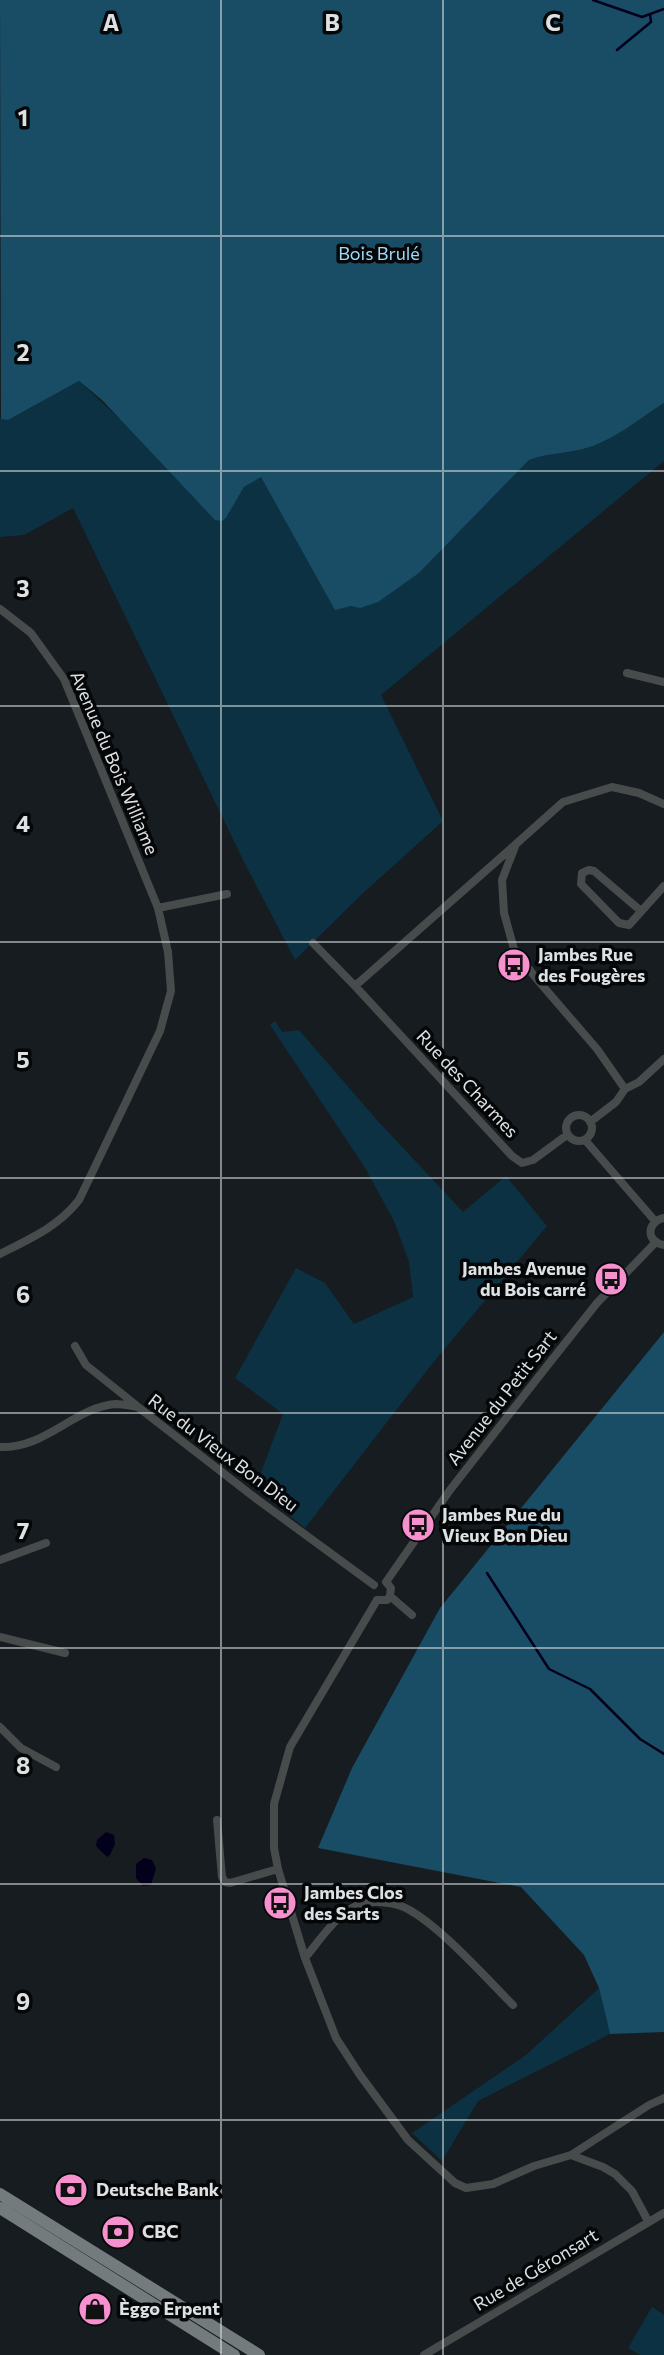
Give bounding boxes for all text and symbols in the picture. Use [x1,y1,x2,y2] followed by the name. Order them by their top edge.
[103,8,120,36] text: A
[324,8,340,36] text: B
[545,8,561,36] text: C
[18,103,28,131] text: 1
[338,242,420,264] park label: Bois Brulé
[16,338,30,366] text: 2
[16,574,30,602] text: 3
[66,667,164,858] street label: Avenue du Bois Williame
[16,809,30,837] text: 4
[538,943,645,986] place label: Jambes Rue des Fougères
[495,946,533,984] bus stop icon: Jambes Rue des Fougères
[412,1025,523,1142] street label: Rue des Charmes
[16,1045,30,1073] text: 5
[462,1257,586,1300] place label: Jambes Avenue du Bois carré
[592,1260,630,1298] bus stop icon: Jambes Avenue du Bois carré
[16,1280,30,1308] text: 6
[442,1326,561,1469] street label: Avenue du Petit Sart
[144,1389,303,1516] street label: Rue du Vieux Bon Dieu
[442,1503,568,1546] place label: Jambes Rue du Vieux Bon Dieu
[399,1506,437,1544] bus stop icon: Jambes Rue du Vieux Bon Dieu
[17,1516,29,1544] text: 7
[16,1751,30,1779] text: 8
[304,1881,403,1924] place label: Jambes Clos des Sarts
[261,1884,299,1922] bus stop icon: Jambes Clos des Sarts
[16,1987,30,2015] text: 9
[52,2171,90,2209] bank icon: Deutsche Bank
[96,2178,220,2200] place label: Deutsche Bank
[99,2213,137,2251] bank icon: CBC
[142,2220,179,2242] place label: CBC
[469,2223,602,2315] street label: Rue de Géronsart
[76,2290,114,2328] shop icon: Èggo Erpent
[119,2297,220,2319] place label: Èggo Erpent

